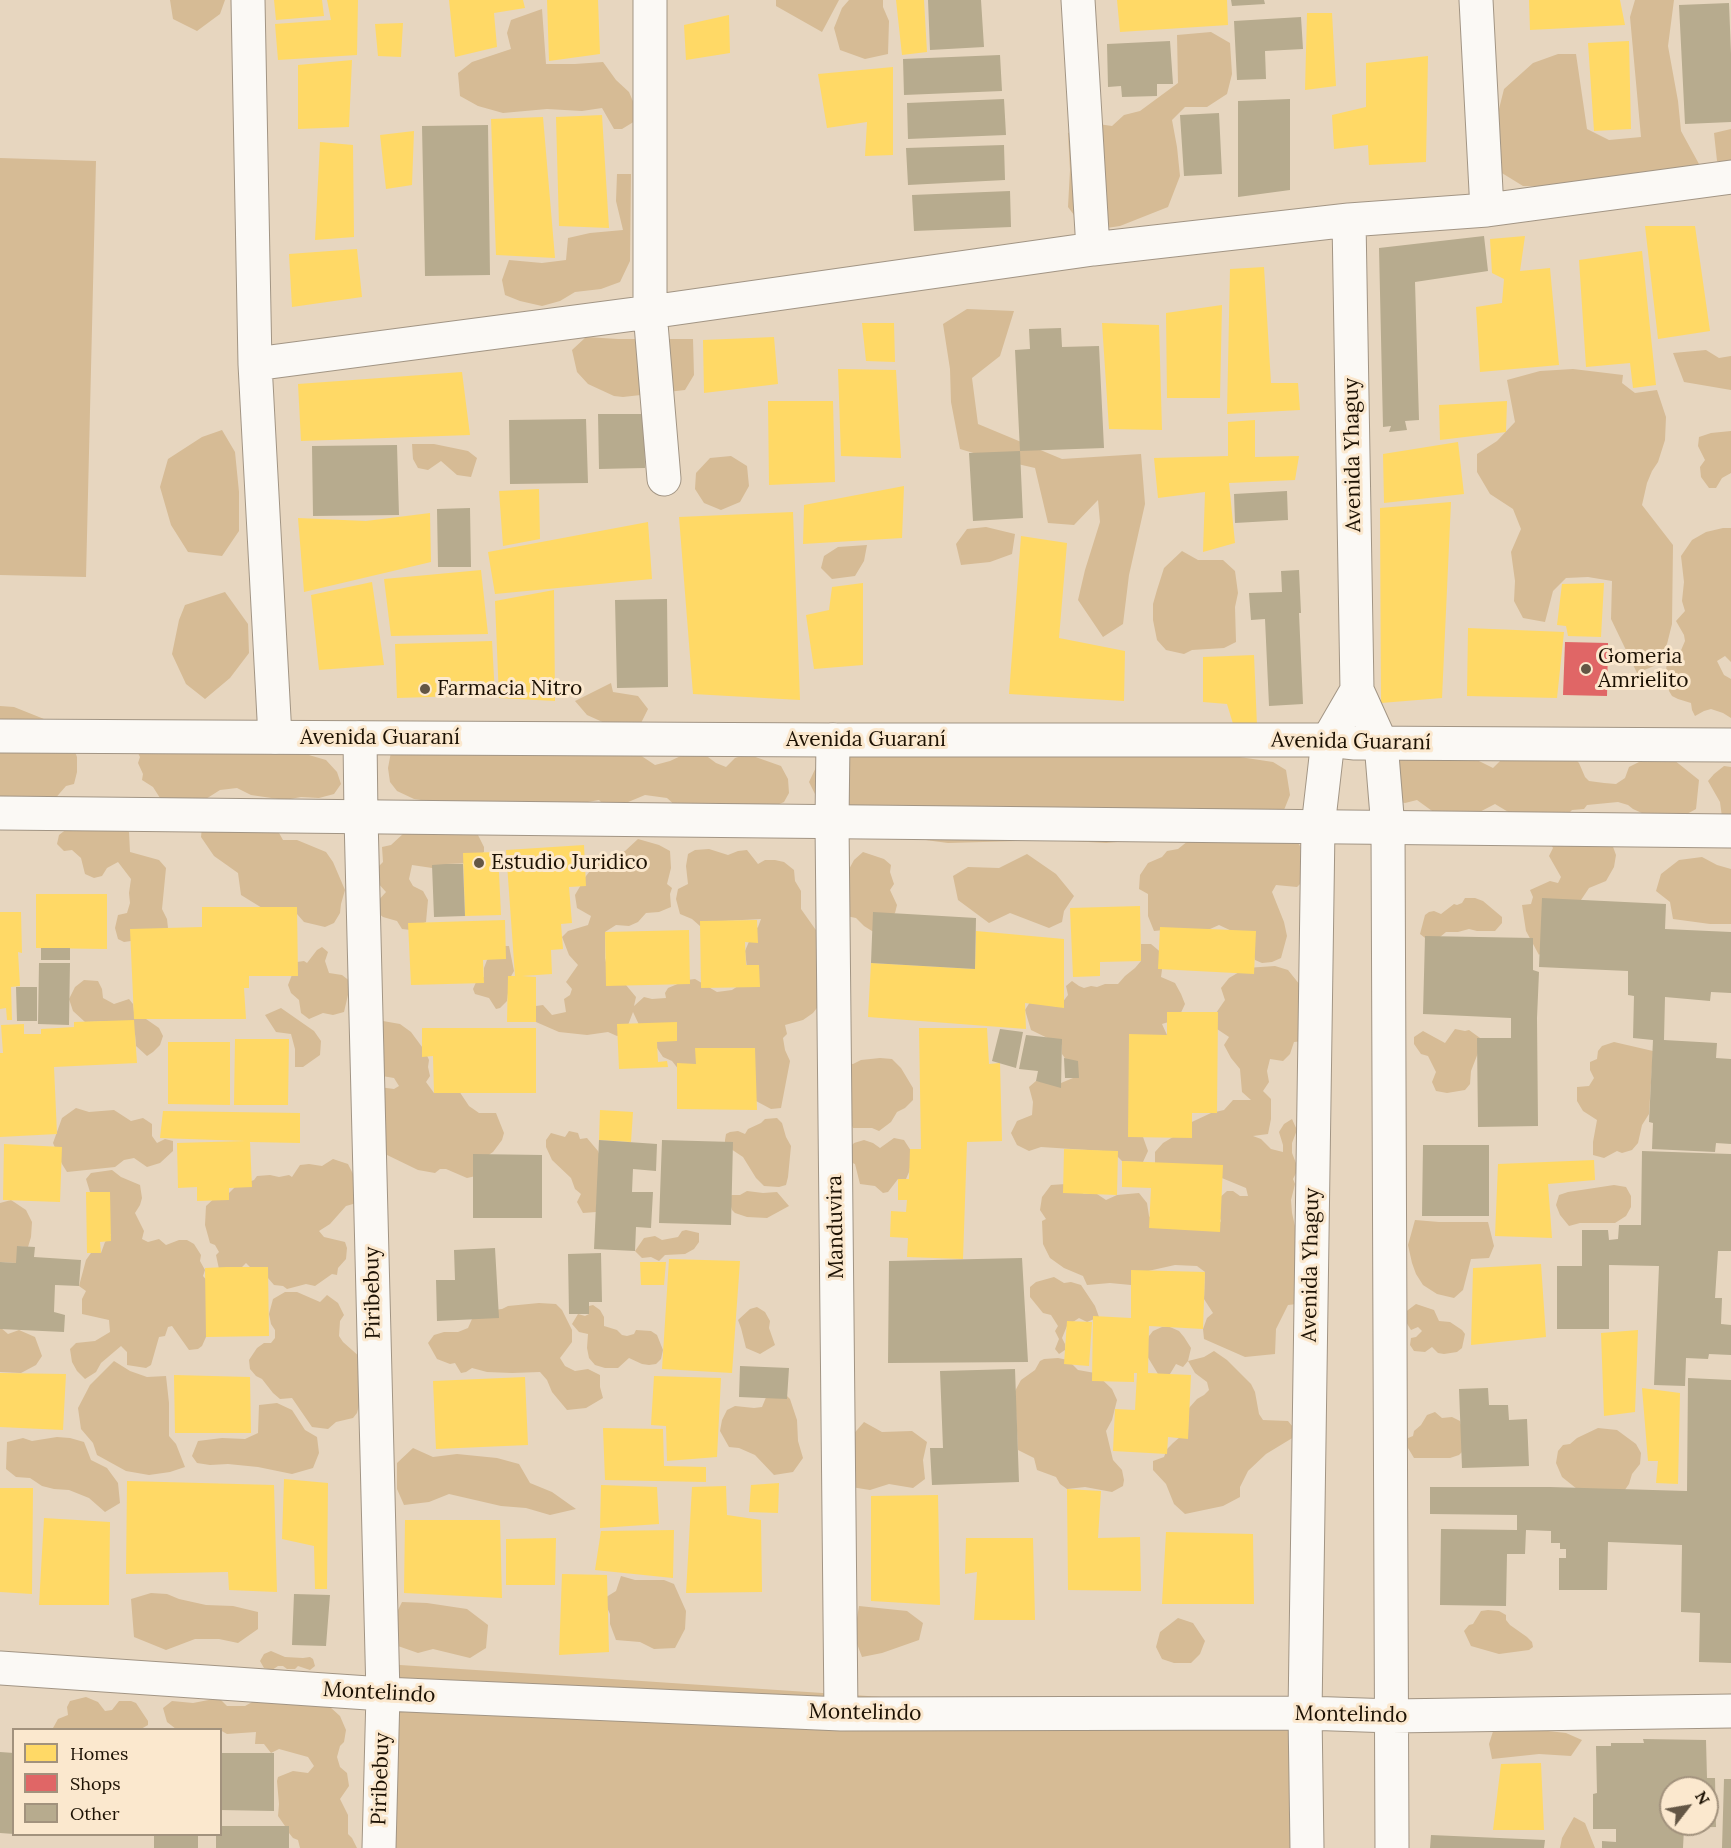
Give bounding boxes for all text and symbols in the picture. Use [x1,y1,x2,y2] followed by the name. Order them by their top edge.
[1339,378,1367,532] street label: Avenida Yhaguy
[1598,644,1689,694] place label: Gomeria Amrielito
[1579,662,1593,676] marker: Gomeria Amrielito
[437,676,582,702] place label: Farmacia Nitro
[418,682,432,696] marker: Farmacia Nitro
[300,725,460,751] street label: Avenida Guaraní
[786,727,946,753] street label: Avenida Guaraní
[1271,728,1431,756] street label: Avenida Guaraní
[491,850,648,876] place label: Estudio Juridico
[472,856,486,870] marker: Estudio Juridico
[822,1175,850,1279] street label: Manduvira
[1297,1188,1325,1342] street label: Avenida Yhaguy
[360,1246,386,1340] street label: Piribebuy
[322,1677,436,1709] street label: Montelindo
[808,1699,922,1727] street label: Montelindo
[1294,1701,1408,1729] street label: Montelindo
[12,1728,222,1836] legend
[367,1732,395,1826] street label: Piribebuy
[70,1742,128,1765] text: Homes
[70,1772,121,1795] text: Shops
[1659,1776,1719,1836] north arrow
[1691,1787,1714,1808] text: N
[70,1802,120,1825] text: Other

